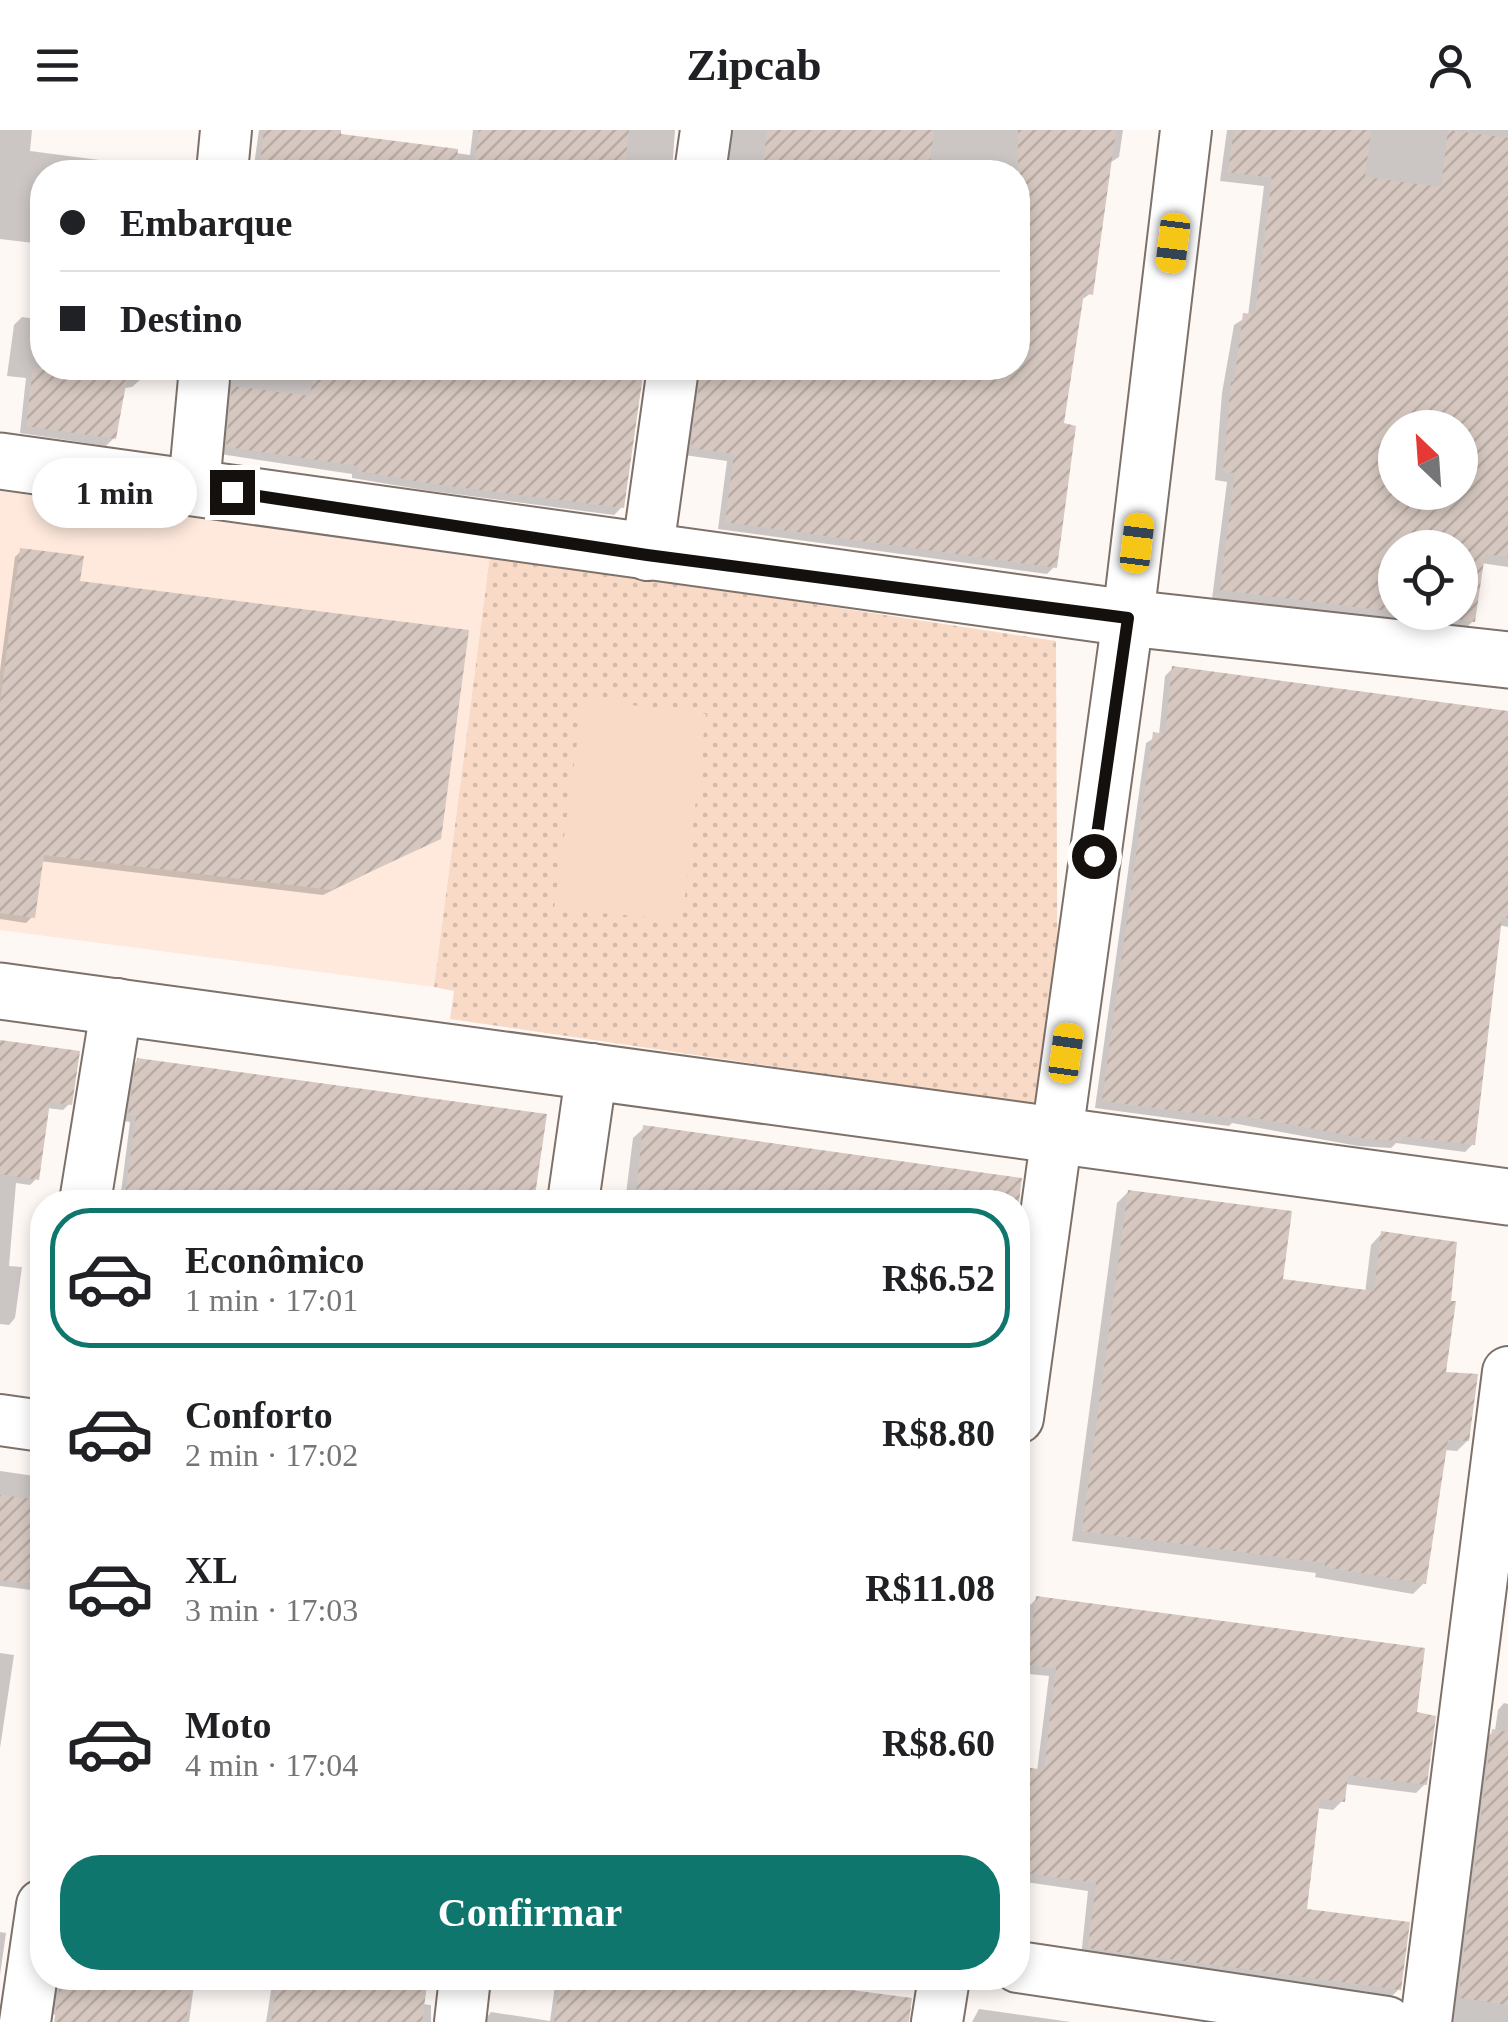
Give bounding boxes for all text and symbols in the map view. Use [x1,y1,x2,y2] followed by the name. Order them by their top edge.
[30,38,85,93] icon: menu
[1423,38,1478,93] icon: person
[686,40,822,90] text: Zipcab
[120,202,292,244] text: Embarque
[1154,211,1192,275] car
[120,298,242,340] text: Destino
[1378,410,1478,510] north arrow
[1378,410,1478,630] map controls
[32,457,197,527] callout: 1 min
[210,470,255,515] route end
[76,475,153,511] text: 1 min
[1118,511,1156,575] car
[1378,530,1478,630] button: locate
[1072,834,1117,879] route start
[1047,1021,1085,1085] car
[65,1233,155,1323] icon: car
[185,1239,364,1281] text: Econômico
[882,1257,995,1299] text: R$6.52
[185,1282,358,1318] text: 1 min · 17:01
[65,1388,155,1478] icon: car
[185,1394,333,1436] text: Conforto
[882,1412,995,1454] text: R$8.80
[185,1437,358,1473] text: 2 min · 17:02
[65,1543,155,1633] icon: car
[185,1549,238,1591] text: XL
[865,1567,995,1609] text: R$11.08
[185,1592,358,1628] text: 3 min · 17:03
[65,1698,155,1788] icon: car
[185,1704,272,1746] text: Moto
[882,1722,995,1764] text: R$8.60
[185,1747,358,1783] text: 4 min · 17:04
[60,1855,1000,1970] button: Confirmar

